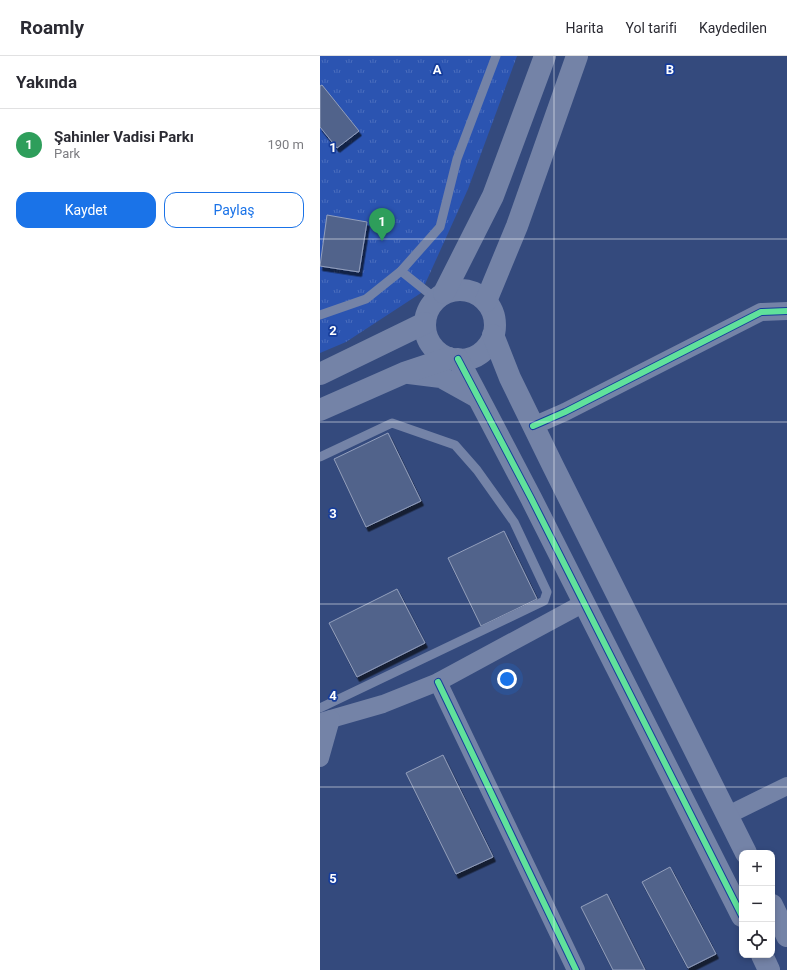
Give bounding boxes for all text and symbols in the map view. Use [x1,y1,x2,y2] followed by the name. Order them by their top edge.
[20,16,84,39] text: Roamly
[566,20,604,36] text: Harita
[626,20,677,36] text: Yol tarifi
[699,20,767,36] text: Kaydedilen
[433,62,442,77] text: A
[666,62,674,77] text: B
[16,72,77,92] text: Yakında
[54,128,194,146] text: Şahinler Vadisi Parkı
[25,137,33,152] text: 1
[267,137,304,152] text: 190 m
[329,140,337,155] text: 1
[54,146,80,161] text: Park
[16,192,156,228] button: Kaydet
[164,192,304,228] button: Paylaş
[369,208,395,241] pin: 1
[329,323,337,338] text: 2
[329,506,337,521] text: 3
[497,669,517,689] your location
[329,688,337,703] text: 4
[739,850,775,958] map controls
[739,850,775,886] button: +
[329,871,337,886] text: 5
[739,886,775,922] button: −
[739,922,775,958] button: locate

